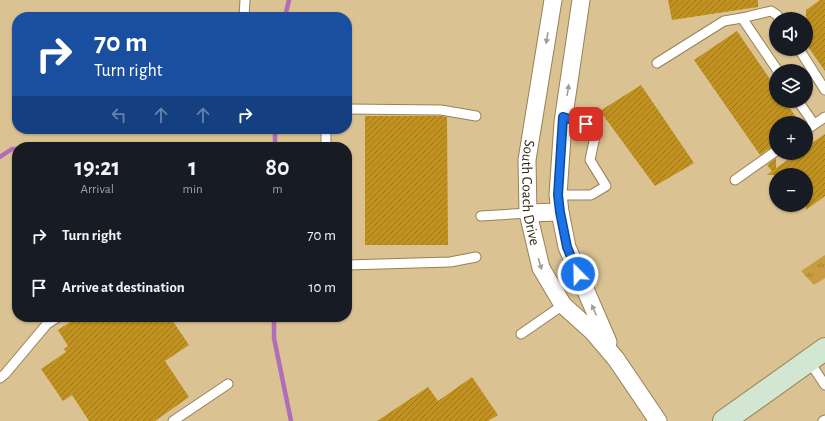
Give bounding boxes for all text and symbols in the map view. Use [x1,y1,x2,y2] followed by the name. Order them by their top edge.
[769,12,813,212] map controls
[769,12,813,56] button: sound
[28,28,80,80] icon: right
[94,29,148,57] text: 70 m
[544,32,550,45] one-way arrow
[94,62,163,80] text: Turn right
[769,64,813,108] button: layers
[565,84,571,96] one-way arrow
[108,104,130,126] icon: left
[150,104,172,126] icon: ahead
[192,104,214,126] icon: ahead
[234,104,256,126] icon: right
[569,107,603,141] pin
[575,113,597,135] icon: arrive
[769,116,813,160] button: +
[519,139,542,247] street label: South Coach Drive
[74,156,120,180] text: 19:21
[188,156,197,180] text: 1
[265,156,290,180] text: 80
[769,168,813,212] button: −
[81,183,114,196] text: Arrival
[183,183,203,196] text: min
[272,183,283,196] text: m
[28,225,50,247] icon: right
[62,228,121,243] text: Turn right
[307,228,336,243] text: 70 m
[557,253,599,295] position arrow
[537,258,543,270] one-way arrow
[28,277,50,299] icon: arrive
[62,280,185,295] text: Arrive at destination
[308,280,336,295] text: 10 m
[591,305,597,316] one-way arrow

